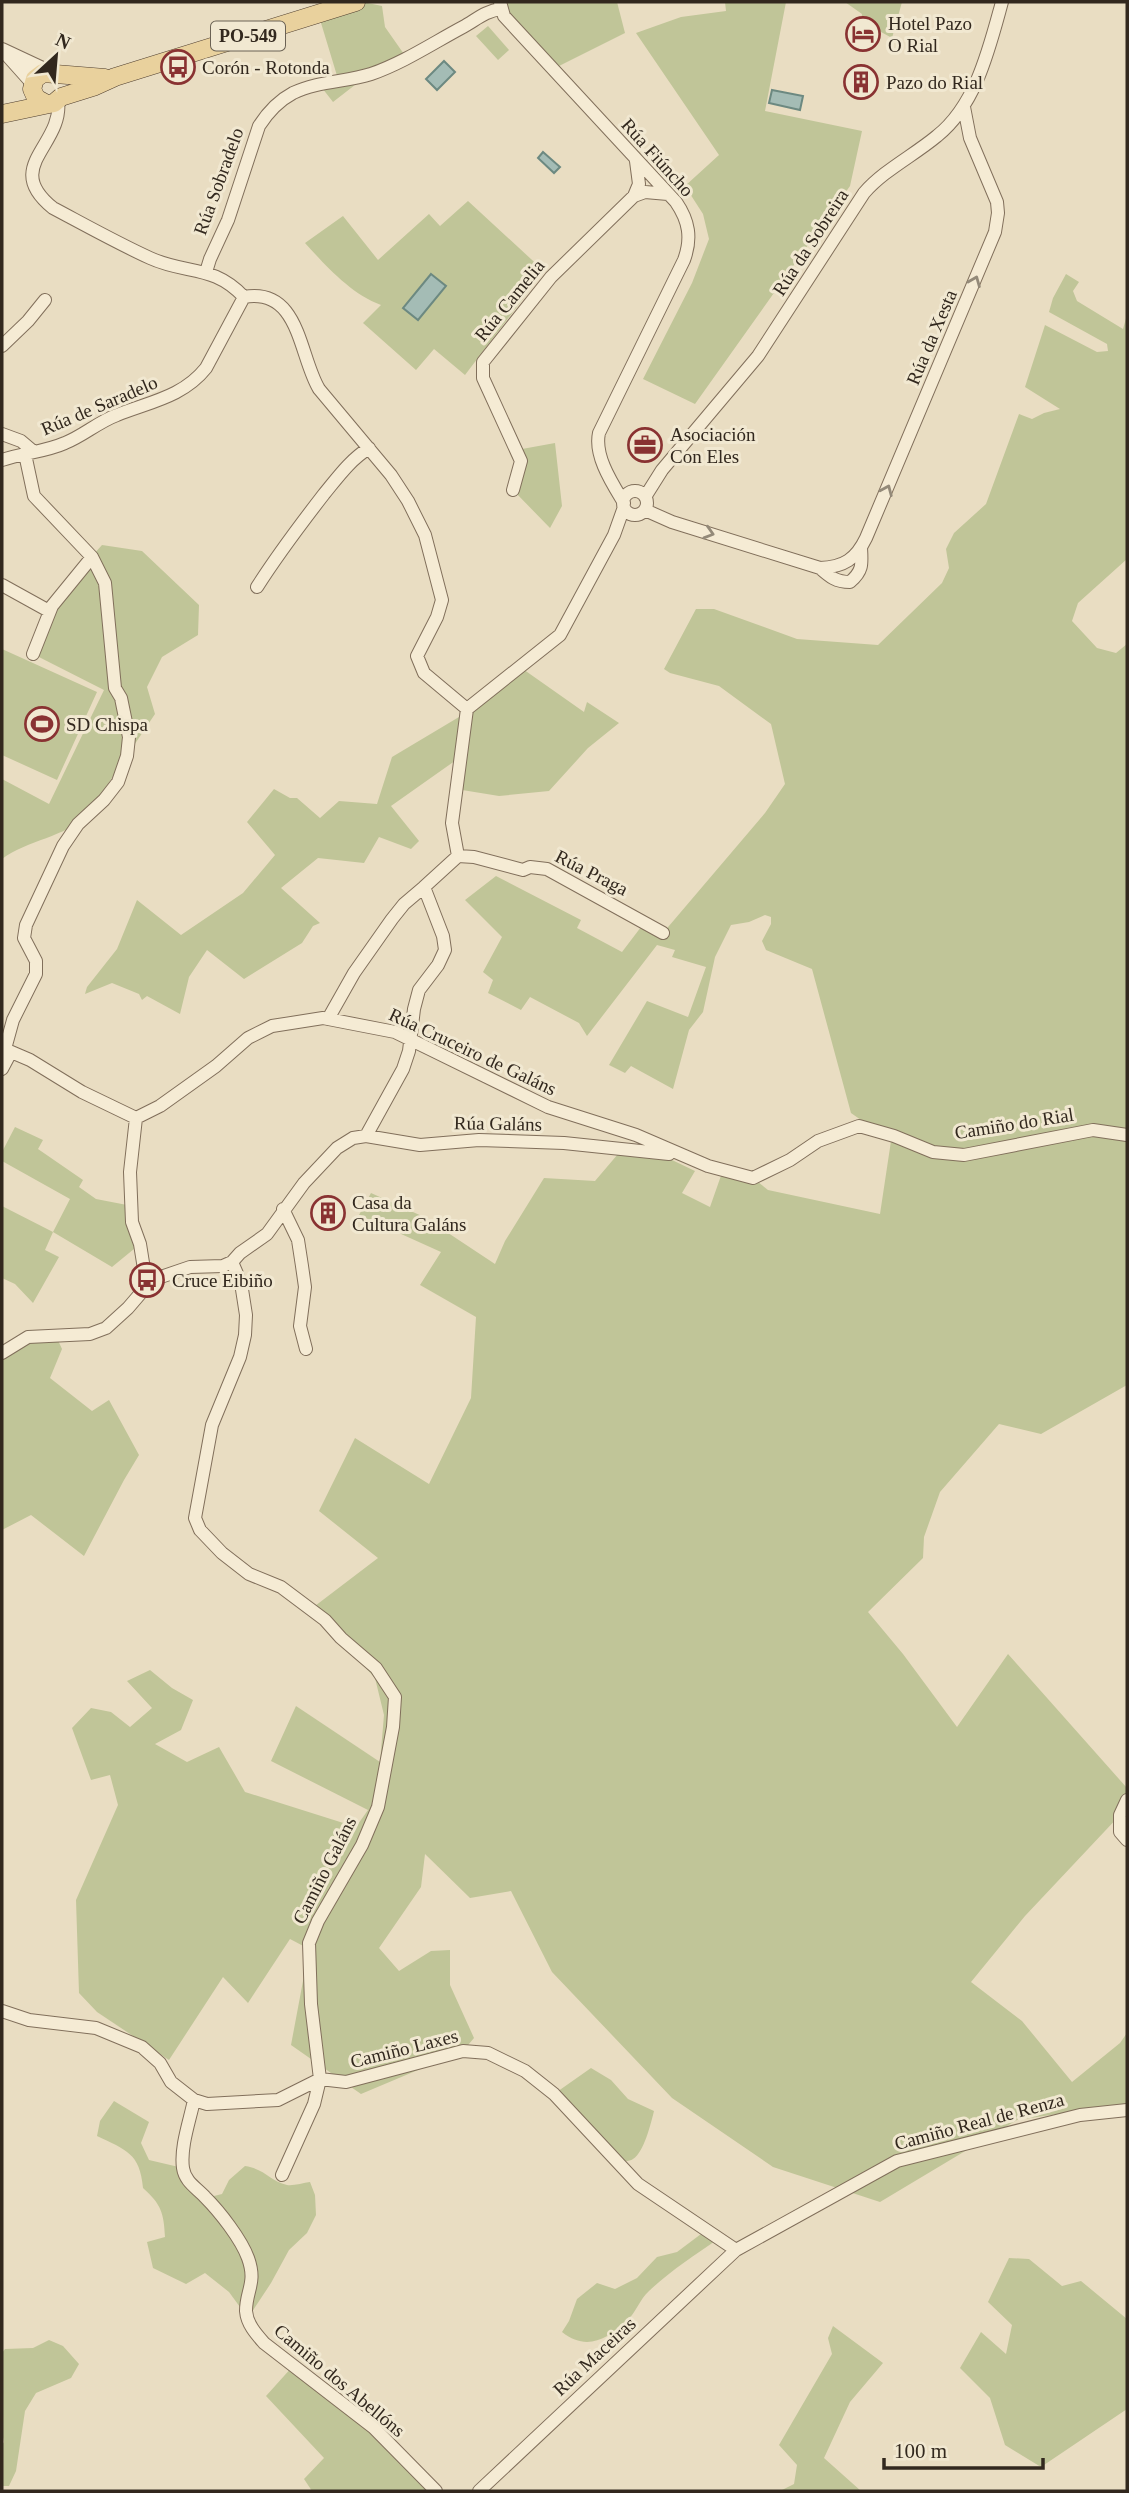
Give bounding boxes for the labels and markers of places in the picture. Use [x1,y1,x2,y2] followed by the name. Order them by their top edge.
[888,13,972,56] place label: Hotel Pazo O Rial
[844,15,882,53] hotel icon: Hotel Pazo O Rial
[159,48,197,86] bus stop icon: Corón - Rotonda
[202,57,330,78] place label: Corón - Rotonda
[842,63,880,101] building icon: Pazo do Rial
[886,72,983,93] place label: Pazo do Rial
[670,424,756,467] place label: Asociación Con Eles
[626,426,664,464] office icon: Asociación Con Eles
[23,705,61,743] sports icon: SD Chispa
[66,714,148,735] place label: SD Chispa
[352,1192,467,1235] place label: Casa da Cultura Galáns
[309,1194,347,1232] building icon: Casa da Cultura Galáns
[128,1261,166,1299] bus stop icon: Cruce Eibiño
[172,1270,273,1291] place label: Cruce Eibiño

